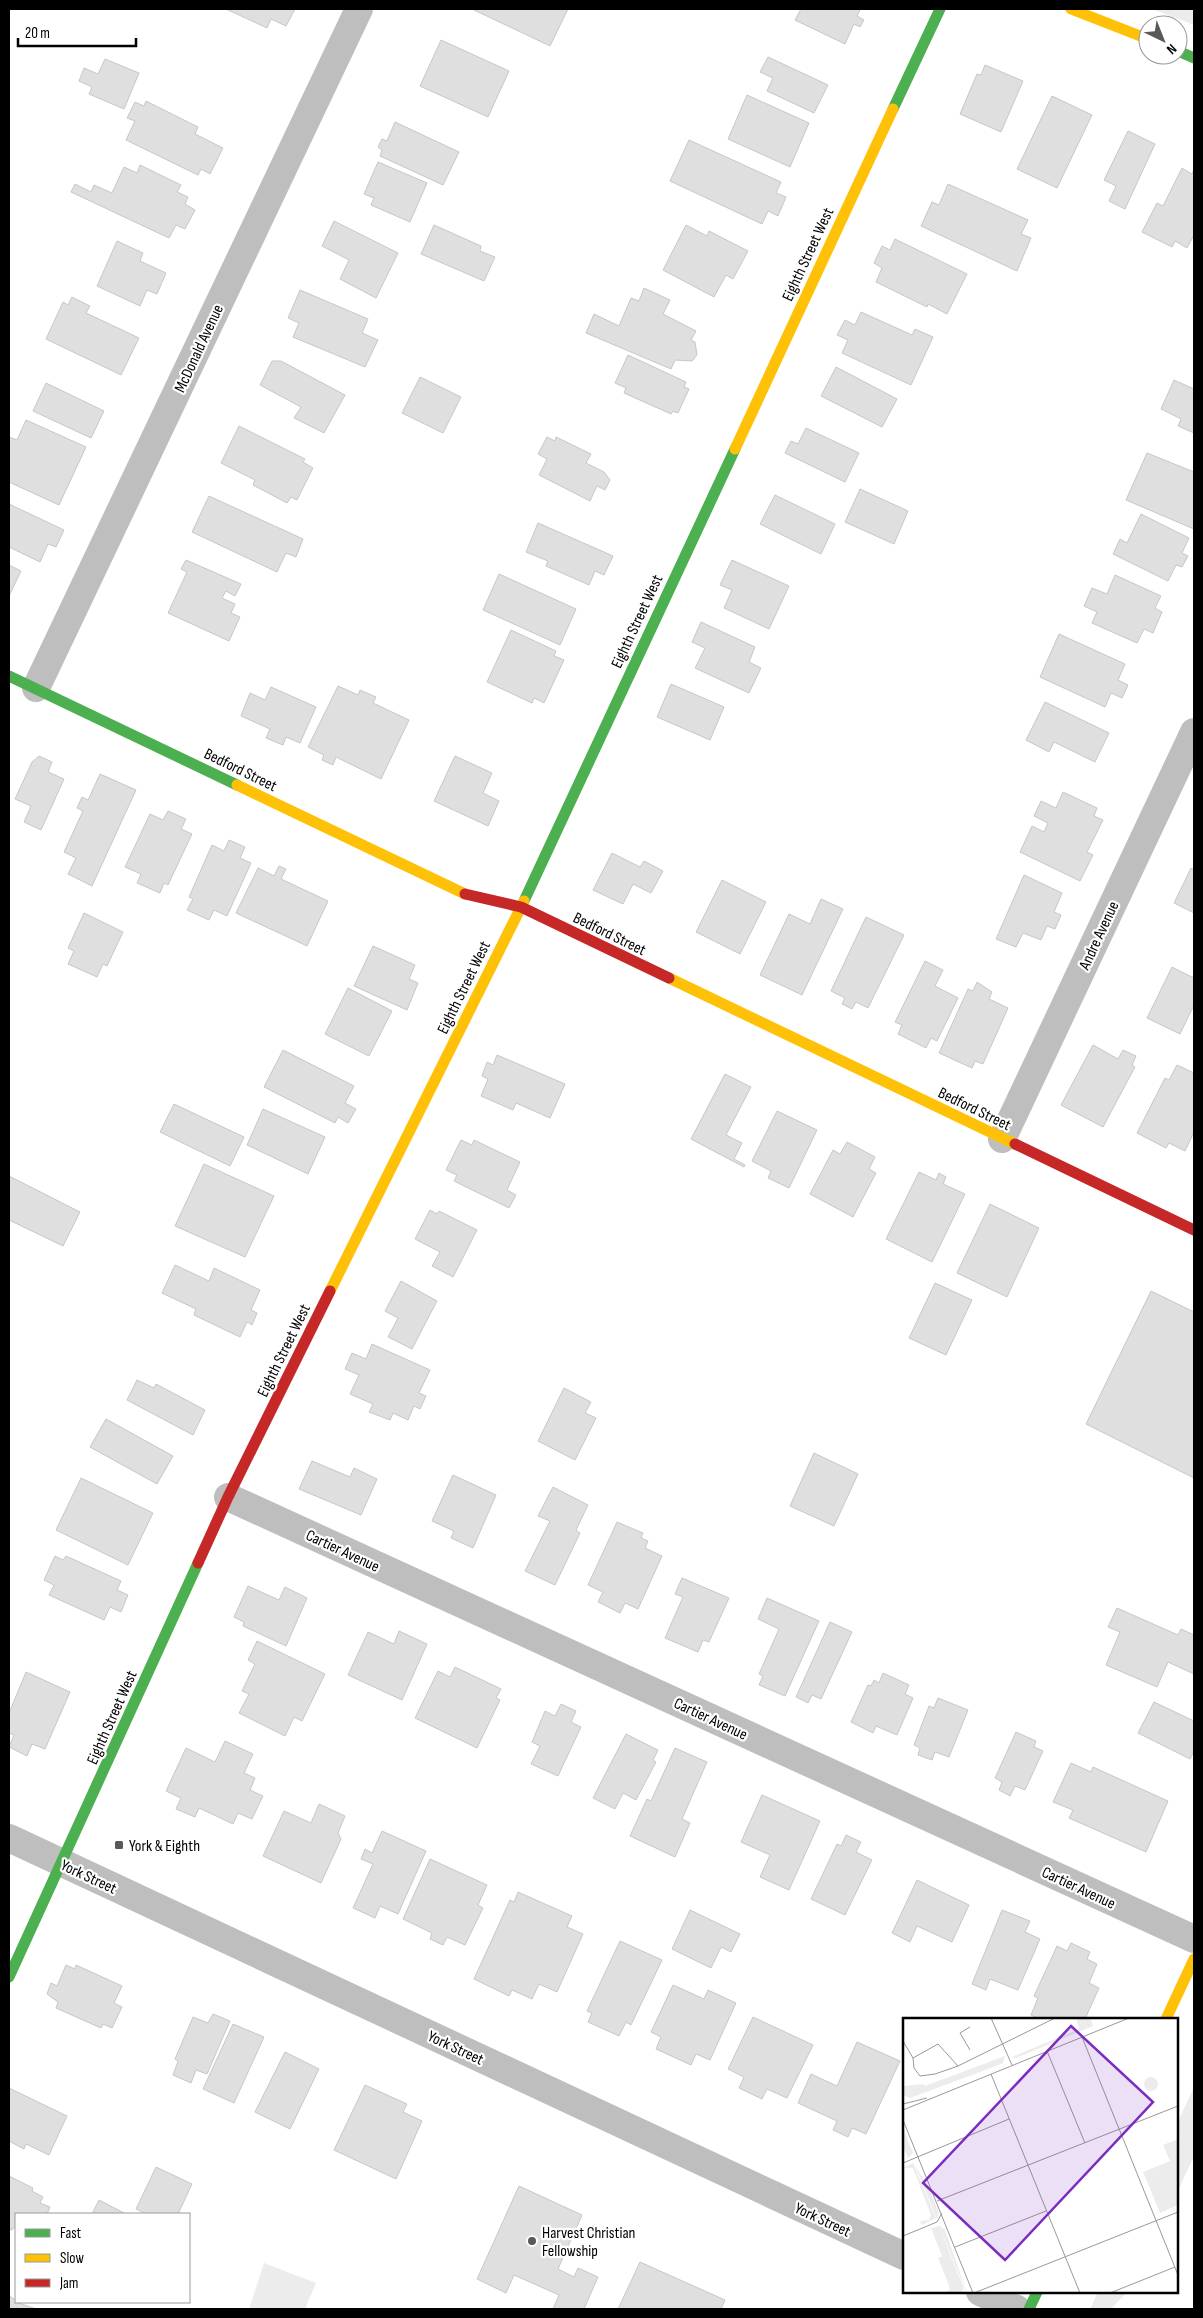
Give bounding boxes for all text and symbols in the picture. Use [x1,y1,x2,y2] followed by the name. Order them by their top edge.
[18,15,135,47] scale bar
[1138,15,1188,65] north arrow
[25,24,50,43] text: 20 m
[1163,40,1180,58] text: N
[778,205,838,304] street label: Eighth Street West
[171,302,228,396] street label: McDonald Avenue
[607,572,667,671] street label: Eighth Street West
[201,745,280,796] street label: Bedford Street
[1075,898,1123,974] street label: Andre Avenue
[570,909,649,960] street label: Bedford Street
[434,938,495,1037] street label: Eighth Street West
[935,1084,1014,1135] street label: Bedford Street
[254,1301,315,1400] street label: Eighth Street West
[303,1526,382,1577] street label: Cartier Avenue
[83,1668,142,1767] street label: Eighth Street West
[671,1694,750,1745] street label: Cartier Avenue
[129,1837,200,1856] place label: York & Eighth
[113,1839,125,1851] marker: York & Eighth
[57,1856,119,1899] street label: York Street
[1039,1863,1118,1914] street label: Cartier Avenue
[903,2018,1178,2293] inset map
[424,2027,486,2070] street label: York Street
[791,2199,853,2242] street label: York Street
[15,2213,190,2303] legend
[60,2224,82,2243] text: Fast
[542,2224,635,2261] place label: Harvest Christian Fellowship
[526,2235,538,2247] marker: Harvest Christian Fellowship
[60,2249,84,2268] text: Slow
[59,2274,78,2293] text: Jam

